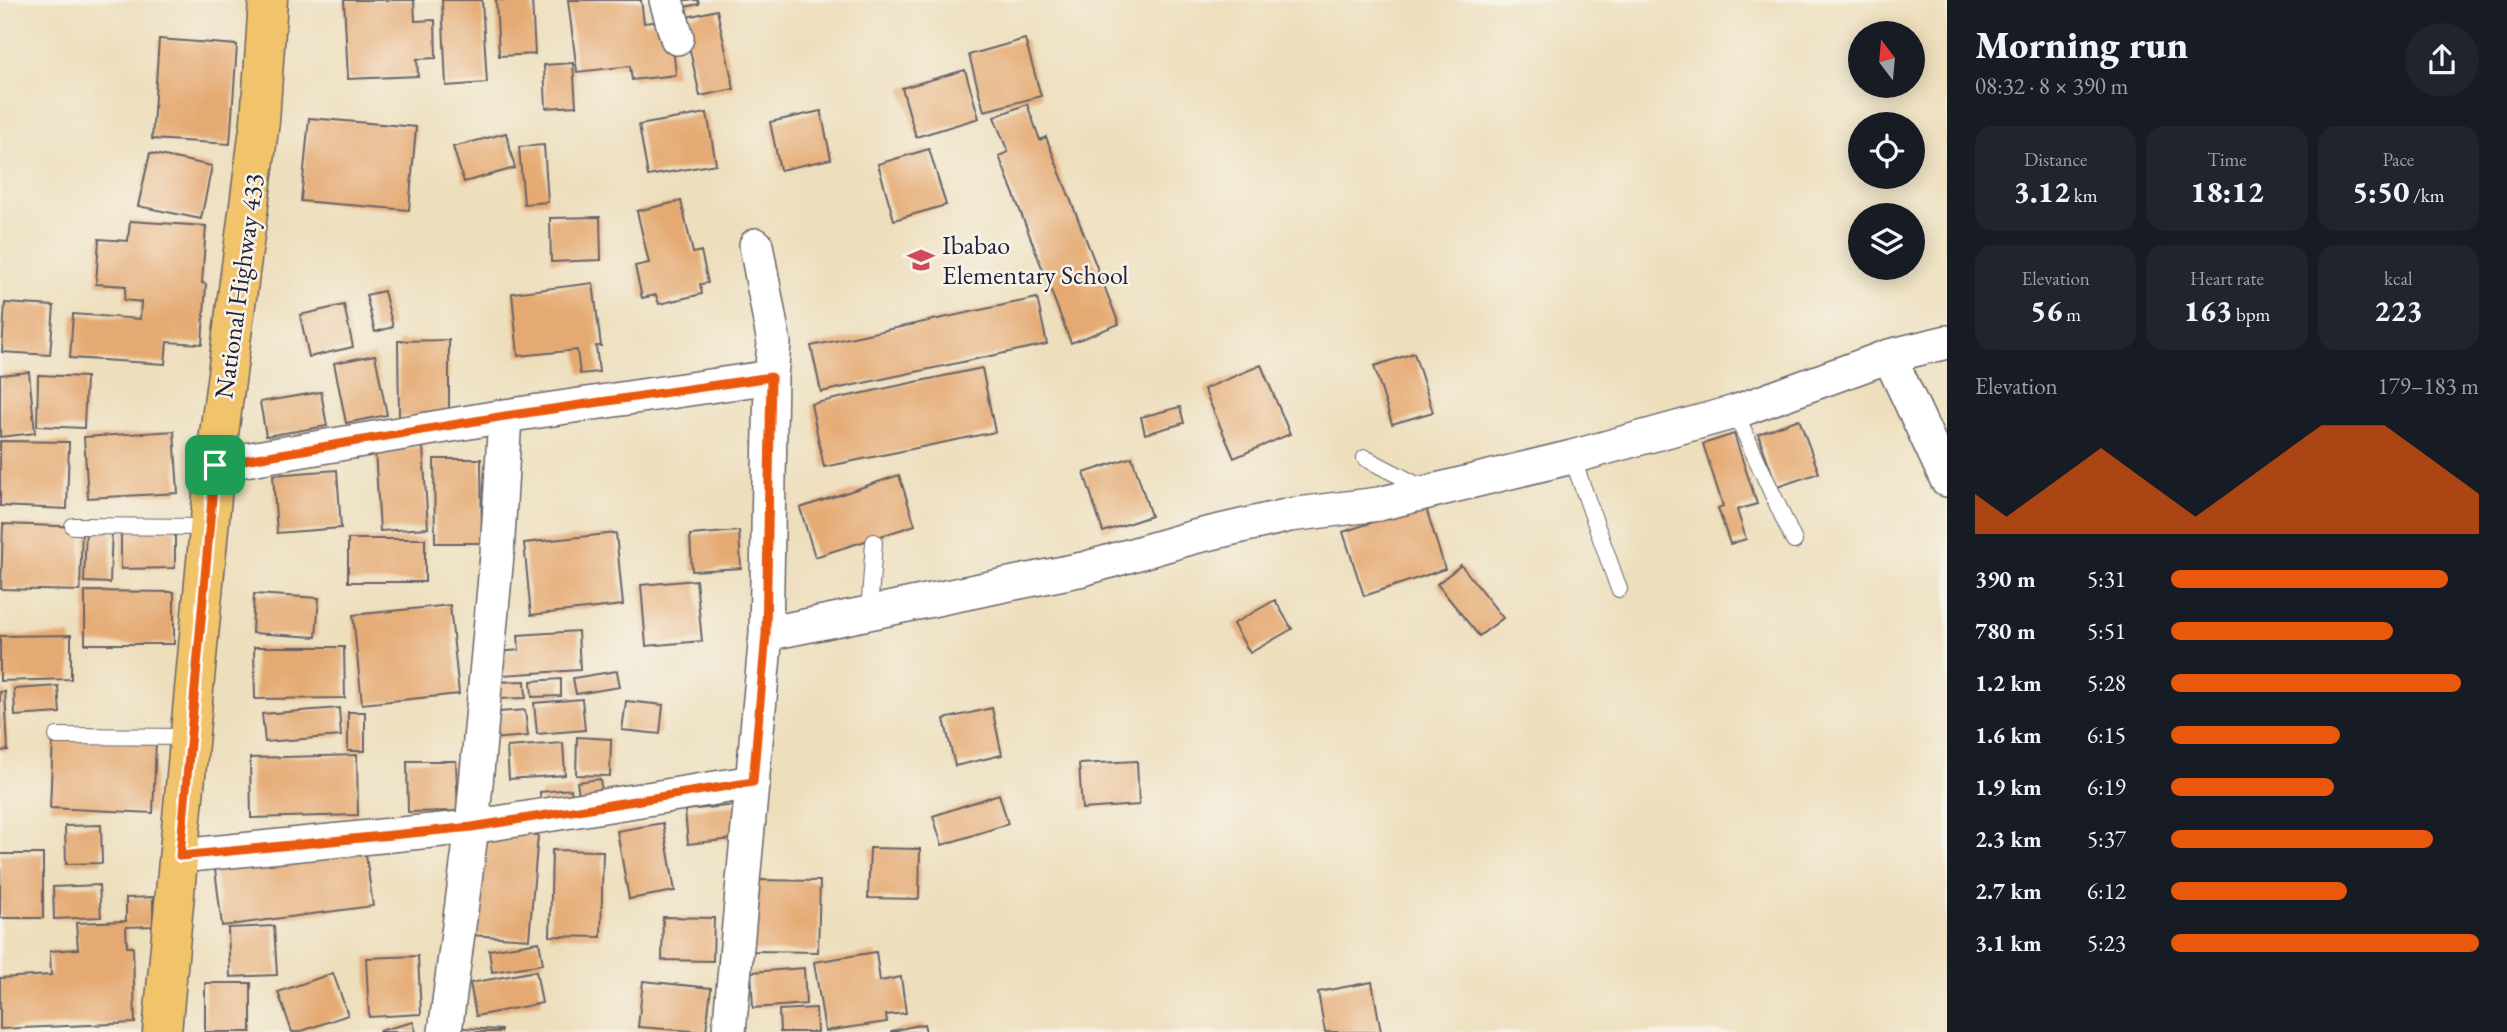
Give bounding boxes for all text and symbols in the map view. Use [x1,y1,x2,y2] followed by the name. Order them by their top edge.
[1975,20,2188,69] text: Morning run
[1848,21,1925,98] north arrow
[1848,21,1925,280] map controls
[2405,23,2479,97] button: share
[1975,71,2128,101] text: 08:32 · 8 × 390 m
[1848,112,1925,189] button: locate
[2024,147,2087,172] text: Distance
[2207,147,2247,172] text: Time
[2382,147,2414,172] text: Pace
[206,171,272,401] street label: National Highway 433
[2014,172,2070,211] text: 3.12
[2190,172,2264,211] text: 18:12
[2352,172,2409,211] text: 5:50
[2070,183,2097,208] text: km
[2409,183,2445,208] text: /km
[1848,203,1925,280] button: layers
[942,228,1129,292] place label: Ibabao Elementary School
[906,245,936,275] school or university icon: Ibabao Elementary School
[2021,266,2090,291] text: Elevation
[2190,266,2264,291] text: Heart rate
[2384,266,2413,291] text: kcal
[2030,291,2063,330] text: 56
[2184,291,2232,330] text: 163
[2374,291,2423,330] text: 223
[2063,302,2081,327] text: m
[2232,302,2270,327] text: bpm
[1975,371,2058,401] text: Elevation
[2378,371,2479,401] text: 179–183 m
[185,435,245,495] pin
[196,446,234,484] icon: arrive
[1975,564,2036,594] text: 390 m
[2087,564,2126,594] text: 5:31
[1975,616,2036,646] text: 780 m
[2087,616,2126,646] text: 5:51
[1975,668,2042,698] text: 1.2 km
[2087,668,2126,698] text: 5:28
[1975,720,2042,750] text: 1.6 km
[2087,720,2126,750] text: 6:15
[1975,772,2042,802] text: 1.9 km
[2087,772,2126,802] text: 6:19
[1975,824,2042,854] text: 2.3 km
[2087,824,2126,854] text: 5:37
[1975,876,2042,906] text: 2.7 km
[2087,876,2126,906] text: 6:12
[1975,928,2042,958] text: 3.1 km
[2087,928,2126,958] text: 5:23

